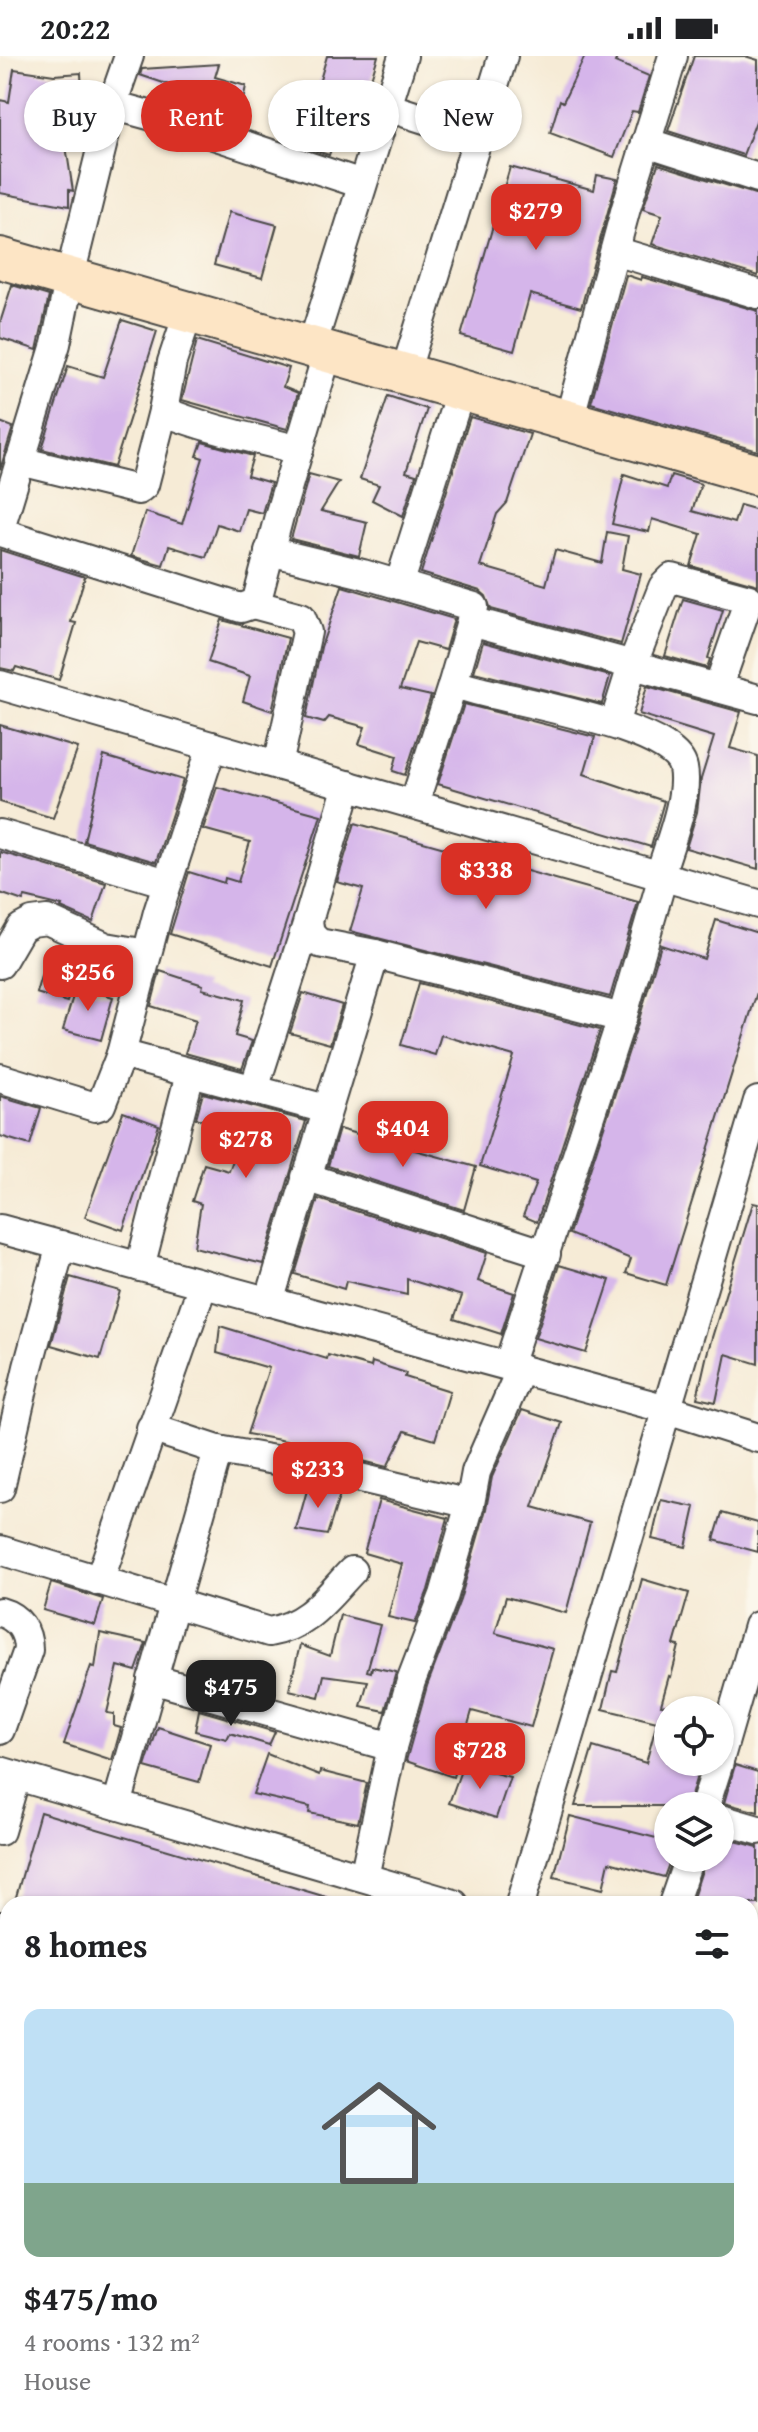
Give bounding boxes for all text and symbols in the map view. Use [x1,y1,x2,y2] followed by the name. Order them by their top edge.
[40,6,111,50] text: 20:22
[24,80,125,152] chip: Buy
[141,80,252,152] chip: Rent
[268,80,399,152] chip: Filters
[415,80,522,152] chip: New
[489,184,583,252] pin: $279
[509,190,563,229] text: $279
[439,843,533,911] pin: $338
[459,849,513,888] text: $338
[41,945,135,1013] pin: $256
[61,951,115,990] text: $256
[356,1101,450,1169] pin: $404
[376,1107,430,1146] text: $404
[199,1112,293,1180] pin: $278
[219,1118,273,1157] text: $278
[271,1442,365,1510] pin: $233
[291,1448,345,1487] text: $233
[184,1660,278,1728] pin: $475
[204,1666,258,1705] text: $475
[654,1696,734,1872] map controls
[654,1696,734,1776] button: locate
[433,1723,527,1791] pin: $728
[453,1729,507,1768] text: $728
[654,1792,734,1872] button: layers
[24,1920,148,1969] text: 8 homes
[690,1922,734,1966] icon: filters
[307,2061,451,2205] icon: home
[24,2273,158,2322] text: $475/mo
[24,2322,200,2361] text: 4 rooms · 132 m²
[24,2361,91,2400] text: House

